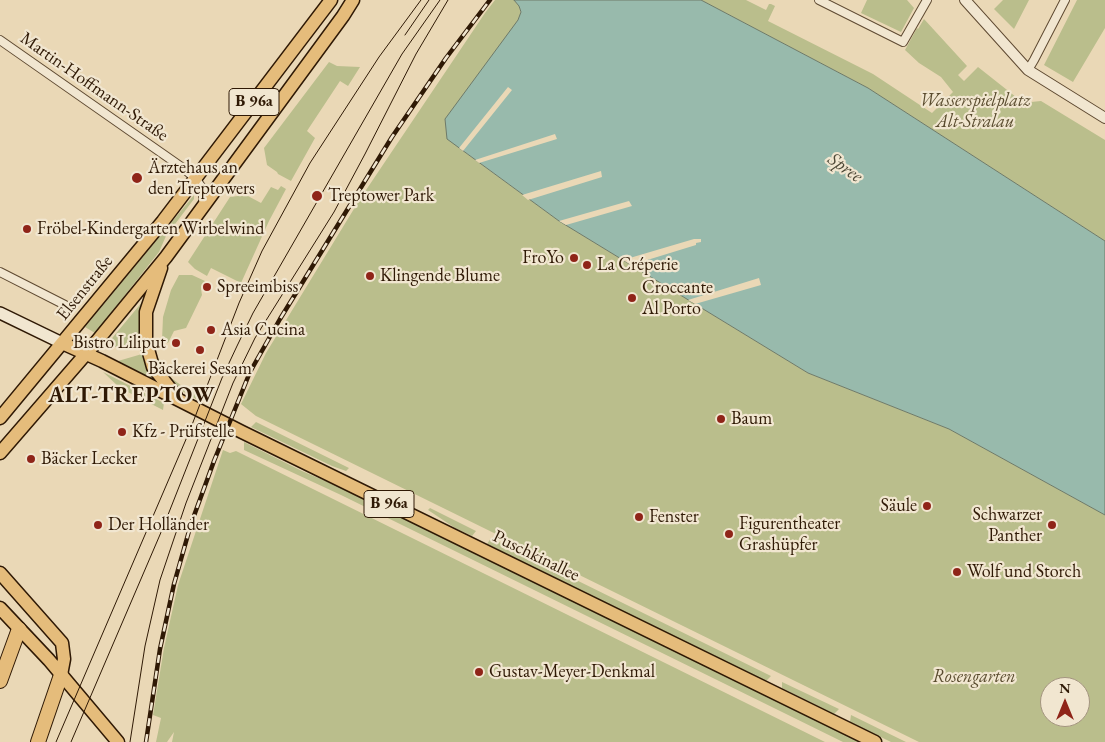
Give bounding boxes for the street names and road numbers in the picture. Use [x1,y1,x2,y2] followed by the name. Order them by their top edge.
[16,28,172,146] street label: Martin-Hoffmann-Straße
[229,88,279,115] road number: B 96a
[52,251,118,325] street label: Elsenstraße
[364,490,414,518] road number: B 96a
[489,526,583,586] street label: Puschkinallee

